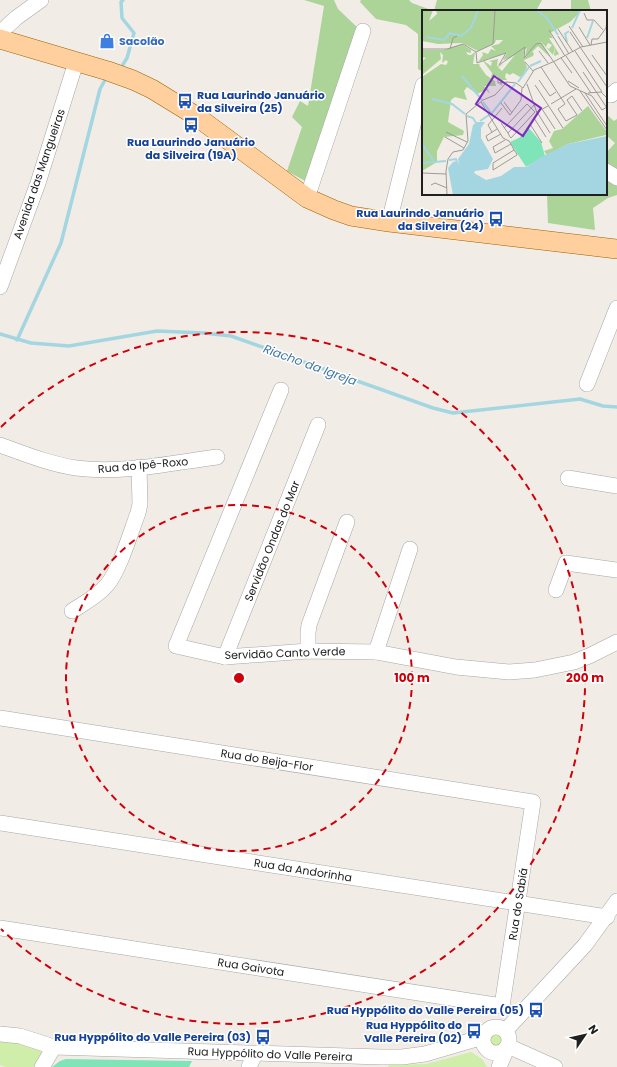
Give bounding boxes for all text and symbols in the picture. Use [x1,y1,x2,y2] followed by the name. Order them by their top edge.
[422,10,607,195] inset map
[98,32,116,50] shop icon: Sacolão
[119,33,165,49] place label: Sacolão
[197,87,325,116] place label: Rua Laurindo Januário da Silveira (25)
[176,92,194,110] bus stop icon: Rua Laurindo Januário da Silveira (25)
[9,107,69,241] street label: Avenida das Mangueiras
[182,116,200,134] bus stop icon: Rua Laurindo Januário da Silveira (19A)
[127,134,255,163] place label: Rua Laurindo Januário da Silveira (19A)
[356,205,484,234] place label: Rua Laurindo Januário da Silveira (24)
[487,210,505,228] bus stop icon: Rua Laurindo Januário da Silveira (24)
[261,340,359,389] water label: Riacho da Igreja
[97,453,189,477] street label: Rua do Ipê-Roxo
[240,478,304,604] street label: Servidão Ondas do Mar
[224,643,346,663] street label: Servidão Canto Verde
[394,669,430,686] text: 100 m
[566,669,604,686] text: 200 m
[232,671,246,685] centre of rings
[220,745,314,775] street label: Rua do Beija-Flor
[253,854,353,886] street label: Rua da Andorinha
[504,867,532,941] street label: Rua do Sabiá
[216,954,286,980] street label: Rua Gaivota
[527,1001,545,1019] bus stop icon: Rua Hyppólito do Valle Pereira (05)
[327,1002,524,1018] place label: Rua Hyppólito do Valle Pereira (05)
[565,1015,605,1055] north arrow
[364,1017,462,1046] place label: Rua Hyppólito do Valle Pereira (02)
[465,1022,483,1040] bus stop icon: Rua Hyppólito do Valle Pereira (02)
[584,1022,602,1037] text: N
[254,1028,272,1046] bus stop icon: Rua Hyppólito do Valle Pereira (03)
[54,1029,251,1045] place label: Rua Hyppólito do Valle Pereira (03)
[187,1043,353,1065] street label: Rua Hyppólito do Valle Pereira

